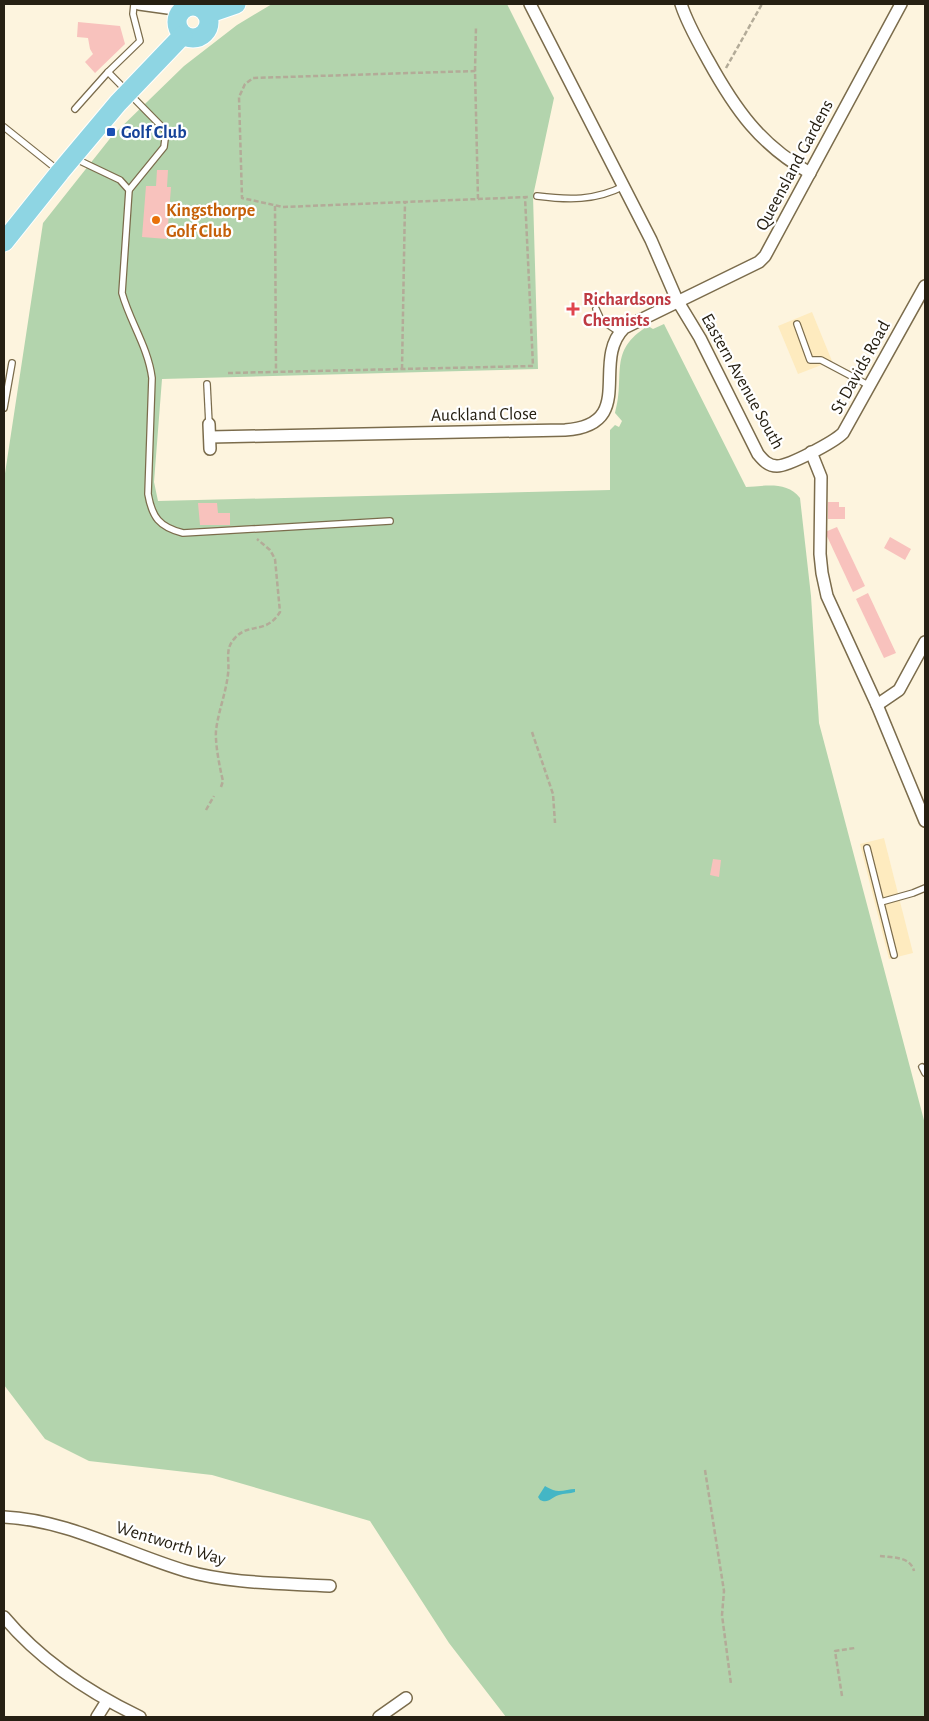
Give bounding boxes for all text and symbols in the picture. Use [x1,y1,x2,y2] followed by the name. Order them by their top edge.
[753,97,837,234] street label: Queensland Gardens
[121,124,187,142] place label: Golf Club
[105,126,117,138] marker: Golf Club
[166,202,255,241] place label: Kingsthorpe Golf Club
[150,214,162,226] marker: Kingsthorpe Golf Club
[583,291,671,330] place label: Richardsons Chemists
[567,303,579,315] marker: Richardsons Chemists
[697,311,787,452] street label: Eastern Avenue South
[828,318,894,417] street label: St Davids Road
[431,405,537,425] street label: Auckland Close
[114,1519,228,1569] street label: Wentworth Way

